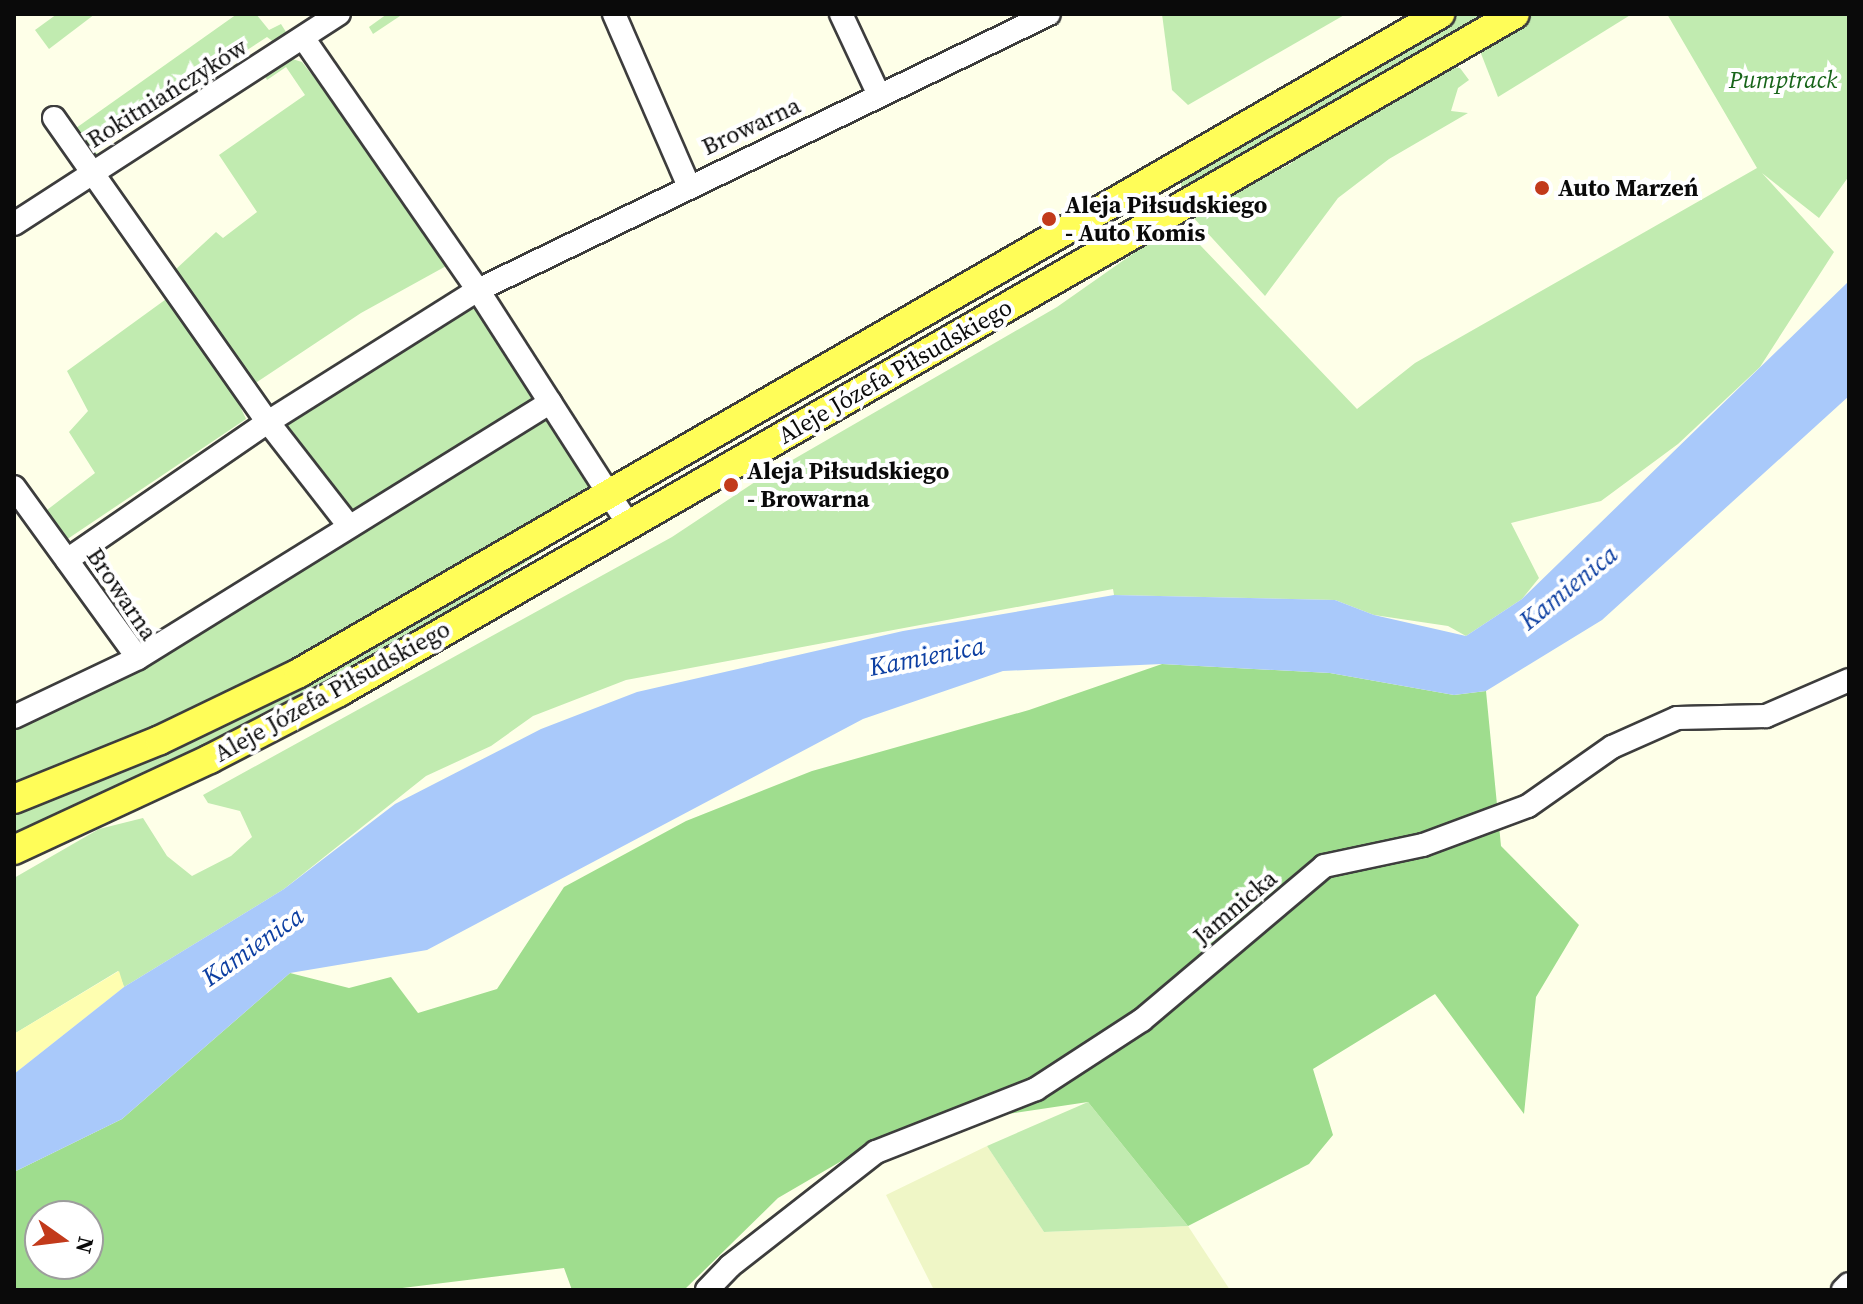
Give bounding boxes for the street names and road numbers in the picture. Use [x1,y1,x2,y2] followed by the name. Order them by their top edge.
[82,32,252,154] street label: Rokitniańczyków
[697,91,805,161] street label: Browarna
[773,292,1017,450] street label: Aleje Józefa Piłsudskiego
[81,542,163,646] street label: Browarna
[209,614,455,768] street label: Aleje Józefa Piłsudskiego
[1187,864,1283,950] street label: Jamnicka

